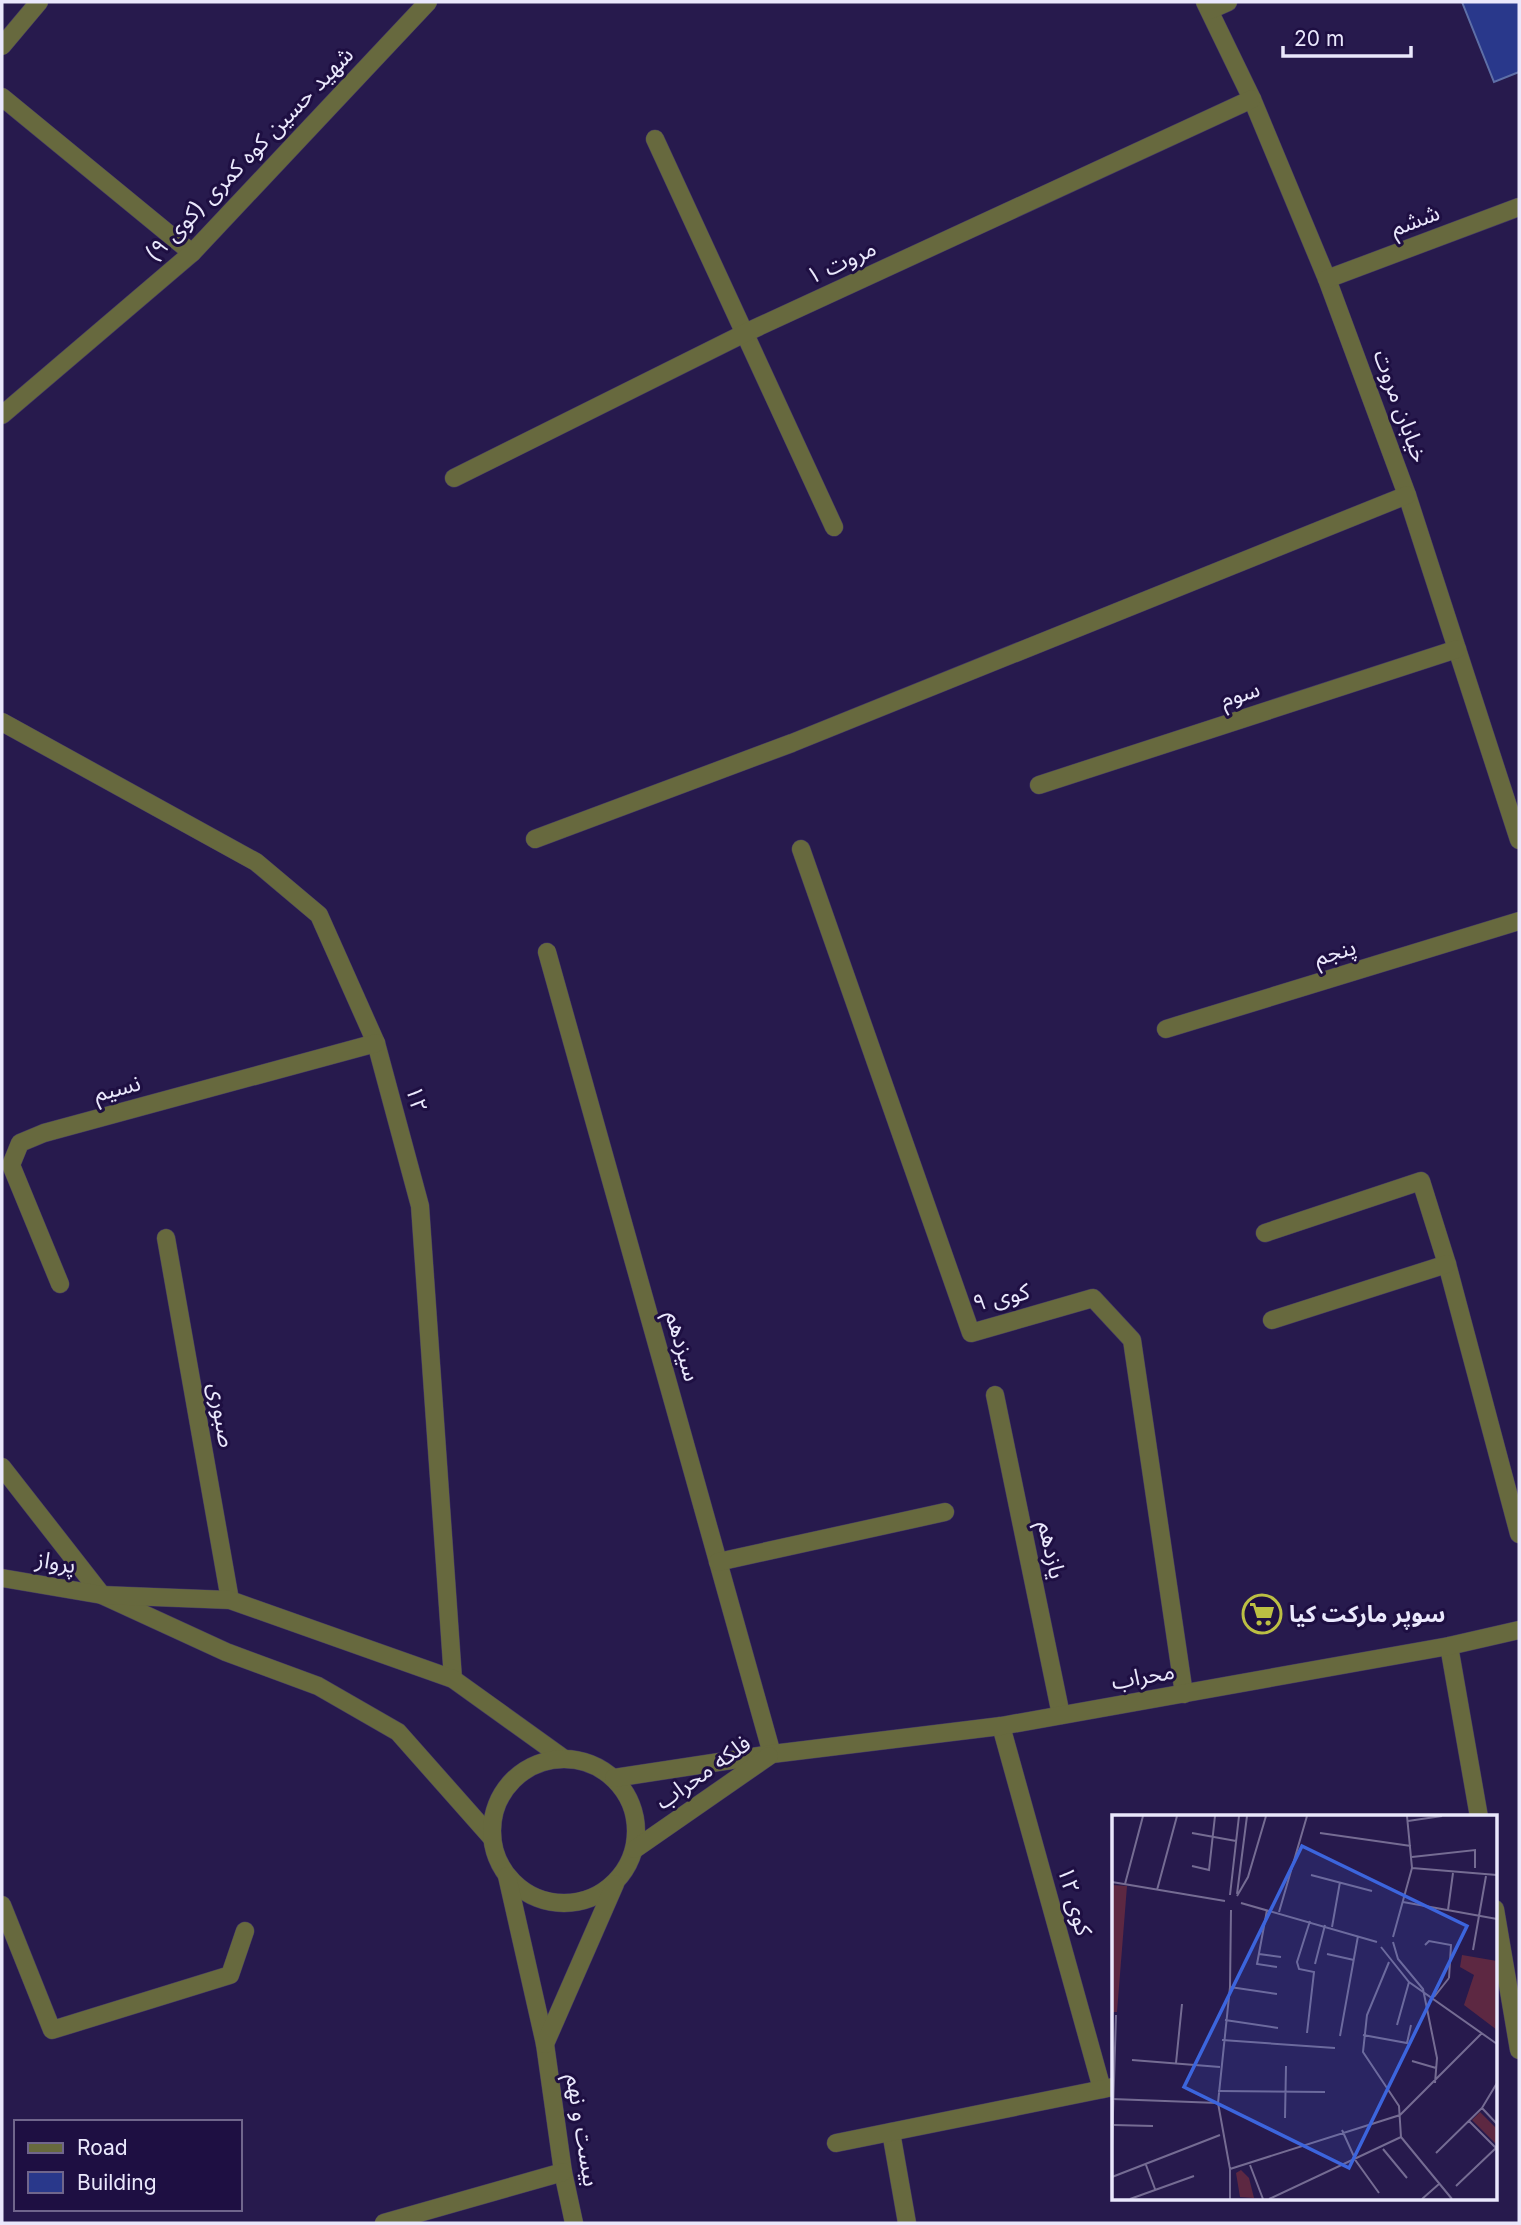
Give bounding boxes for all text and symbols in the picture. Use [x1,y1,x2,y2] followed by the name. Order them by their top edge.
[1283,14,1411,58] scale bar
[1294,26,1344,51] text: 20 m
[139,41,359,267] street label: شهید حسین کوه کمری (کوی ۹)
[1386,198,1445,245] street label: ششم
[802,234,880,290] street label: مروت ۱
[1368,346,1434,466] street label: خیابان مروت
[1217,675,1265,717] street label: سوم
[1311,932,1360,974] street label: پنجم
[91,1068,144,1111] street label: نسیم
[400,1083,434,1115] street label: ۱۲
[970,1277,1033,1317] street label: کوی ۹
[657,1307,706,1385] street label: سیزدهم
[203,1380,241,1450] street label: صبوری
[1029,1519,1072,1582] street label: یازدهم
[33,1545,78,1580] street label: پرواز
[1241,1593,1283,1635] supermarket icon: سوپر مارکت کیا
[1289,1600,1445,1630] place label: سوپر مارکت کیا
[1109,1657,1177,1695] street label: محراب
[650,1729,756,1815] street label: فلکه محراب
[1112,1815,1496,2200] inset map
[1052,1863,1098,1939] street label: کوی ۱۲
[557,2072,606,2189] street label: بیست و نهم
[14,2120,242,2211] legend
[77,2135,128,2160] text: Road
[77,2170,157,2195] text: Building

